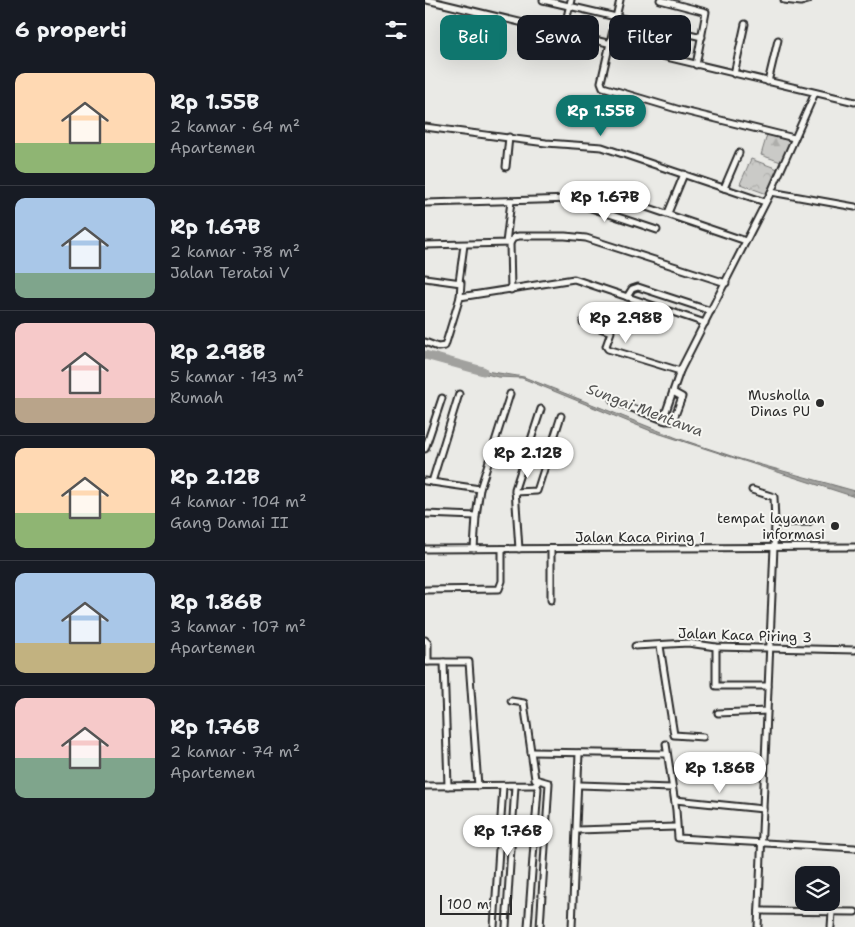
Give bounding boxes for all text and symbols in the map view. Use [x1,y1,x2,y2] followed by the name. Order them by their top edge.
[440,15,507,60] chip: Beli
[517,15,599,60] chip: Sewa
[609,15,691,60] chip: Filter
[15,16,127,44] text: 6 properti
[382,16,410,44] icon: filters
[170,88,259,116] text: Rp 1.55B
[55,93,115,153] icon: home
[549,94,653,137] pin: Rp 1.55B
[567,100,635,121] text: Rp 1.55B
[170,116,300,137] text: 2 kamar · 64 m²
[170,137,255,158] text: Apartemen
[553,180,657,223] pin: Rp 1.67B
[570,186,640,207] text: Rp 1.67B
[170,213,261,241] text: Rp 1.67B
[55,218,115,278] icon: home
[170,241,300,262] text: 2 kamar · 78 m²
[170,262,290,283] text: Jalan Teratai V
[574,302,678,344] pin: Rp 2.98B
[590,307,662,328] text: Rp 2.98B
[170,338,266,366] text: Rp 2.98B
[55,343,115,403] icon: home
[170,366,304,387] text: 5 kamar · 143 m²
[584,379,706,441] water label: Sungai Mentawa
[748,386,810,420] place label: Musholla Dinas PU
[170,387,224,408] text: Rumah
[814,397,826,409] marker: Musholla Dinas PU
[476,436,580,479] pin: Rp 2.12B
[494,442,562,463] text: Rp 2.12B
[170,463,260,491] text: Rp 2.12B
[55,468,115,528] icon: home
[170,491,307,512] text: 4 kamar · 104 m²
[717,509,825,543] place label: tempat layanan informasi
[170,512,289,533] text: Gang Damai II
[829,520,841,532] marker: tempat layanan informasi
[575,528,705,546] street label: Jalan Kaca Piring 1
[170,588,262,616] text: Rp 1.86B
[55,593,115,653] icon: home
[170,616,306,637] text: 3 kamar · 107 m²
[678,624,812,646] street label: Jalan Kaca Piring 3
[170,637,255,658] text: Apartemen
[170,713,260,741] text: Rp 1.76B
[55,718,115,778] icon: home
[170,741,300,762] text: 2 kamar · 74 m²
[668,752,772,794] pin: Rp 1.86B
[685,757,755,778] text: Rp 1.86B
[170,762,255,783] text: Apartemen
[456,814,560,857] pin: Rp 1.76B
[474,820,542,841] text: Rp 1.76B
[795,866,840,911] map controls
[795,866,840,911] button: layers
[440,892,513,915] scale bar
[447,895,489,913] text: 100 m

